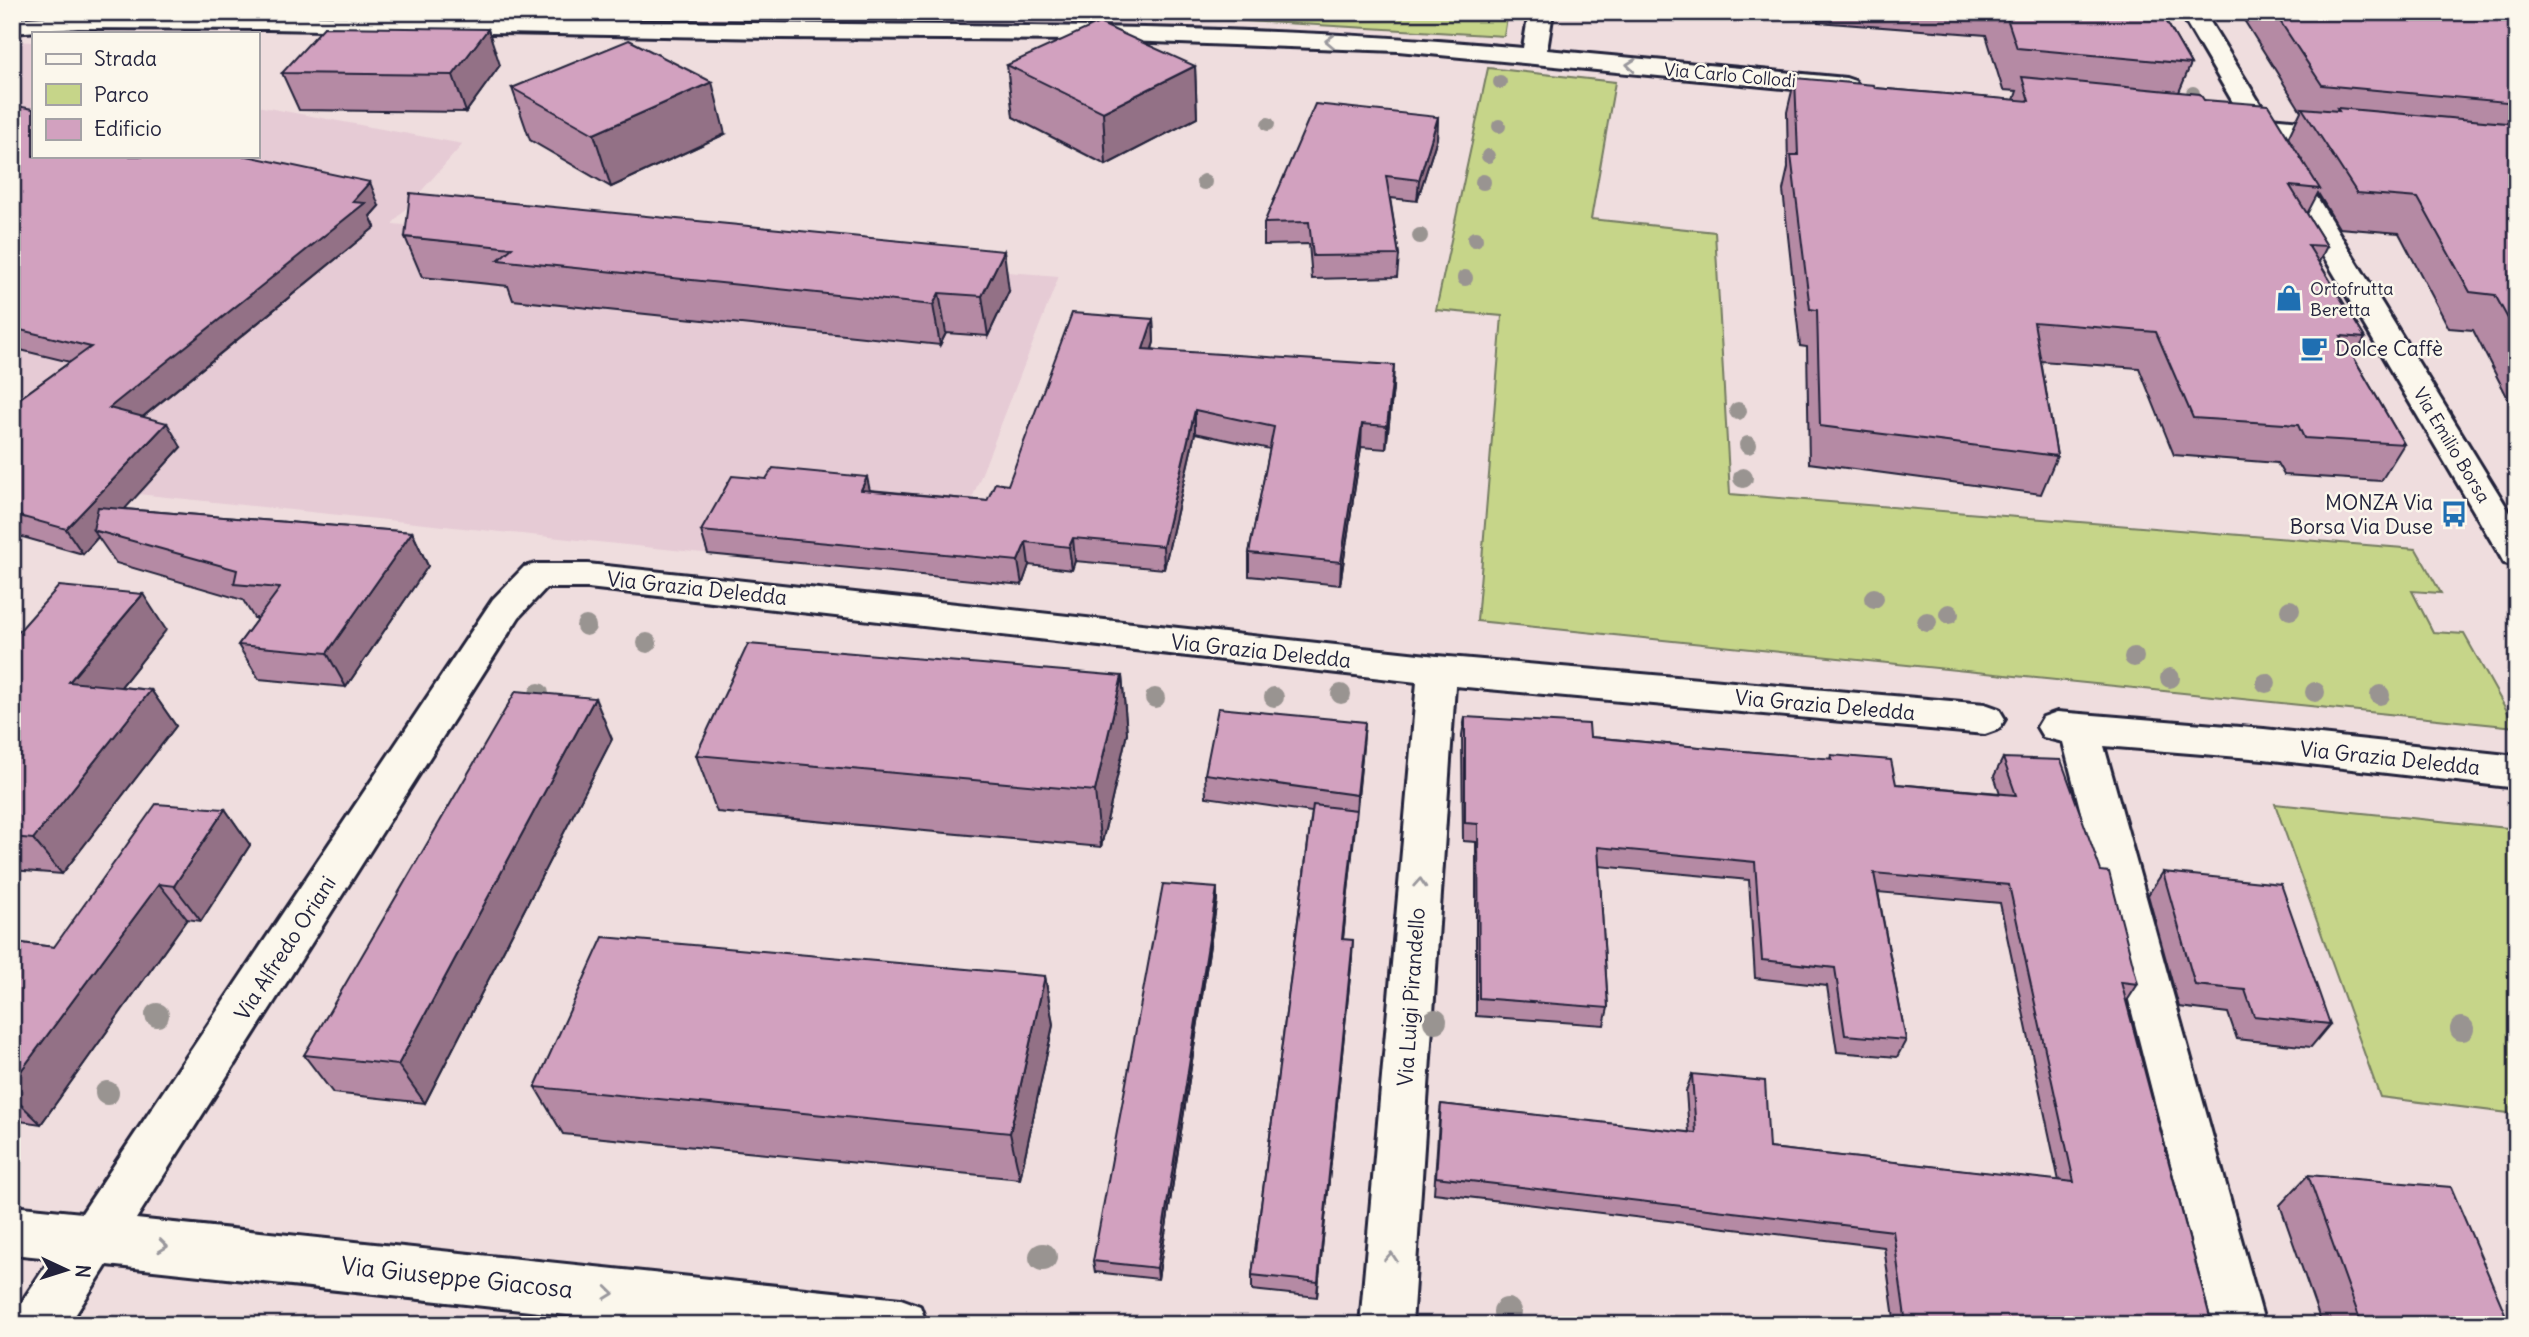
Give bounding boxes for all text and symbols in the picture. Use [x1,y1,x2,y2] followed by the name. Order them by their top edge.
[32,32,259,158] legend
[1324,34,1335,49] one-way arrow
[94,45,157,72] text: Strada
[1625,58,1636,73] one-way arrow
[1663,58,1797,92] street label: Via Carlo Collodi
[94,81,149,108] text: Parco
[94,115,162,142] text: Edificio
[2310,277,2394,321] place label: Ortofrutta Beretta
[2274,283,2304,313] shop icon: Ortofrutta Beretta
[2299,333,2329,363] cafe icon: Dolce Caffè
[2335,335,2443,362] place label: Dolce Caffè
[2409,383,2495,507] street label: Via Emilio Borsa
[2289,489,2433,540] place label: MONZA Via Borsa Via Duse
[2439,499,2469,529] bus stop icon: MONZA Via Borsa Via Duse
[606,565,788,611] street label: Via Grazia Deledda
[1170,628,1352,674] street label: Via Grazia Deledda
[1734,684,1916,726] street label: Via Grazia Deledda
[2299,735,2481,781] street label: Via Grazia Deledda
[228,871,342,1025] street label: Via Alfredo Oriani
[1412,878,1427,889] one-way arrow
[1391,907,1431,1087] street label: Via Luigi Pirandello
[32,1236,102,1306] north arrow
[158,1238,169,1253] one-way arrow
[340,1250,574,1304] street label: Via Giuseppe Giacosa
[1383,1251,1398,1262] one-way arrow
[71,1264,95,1279] text: N
[603,1286,615,1301] one-way arrow

